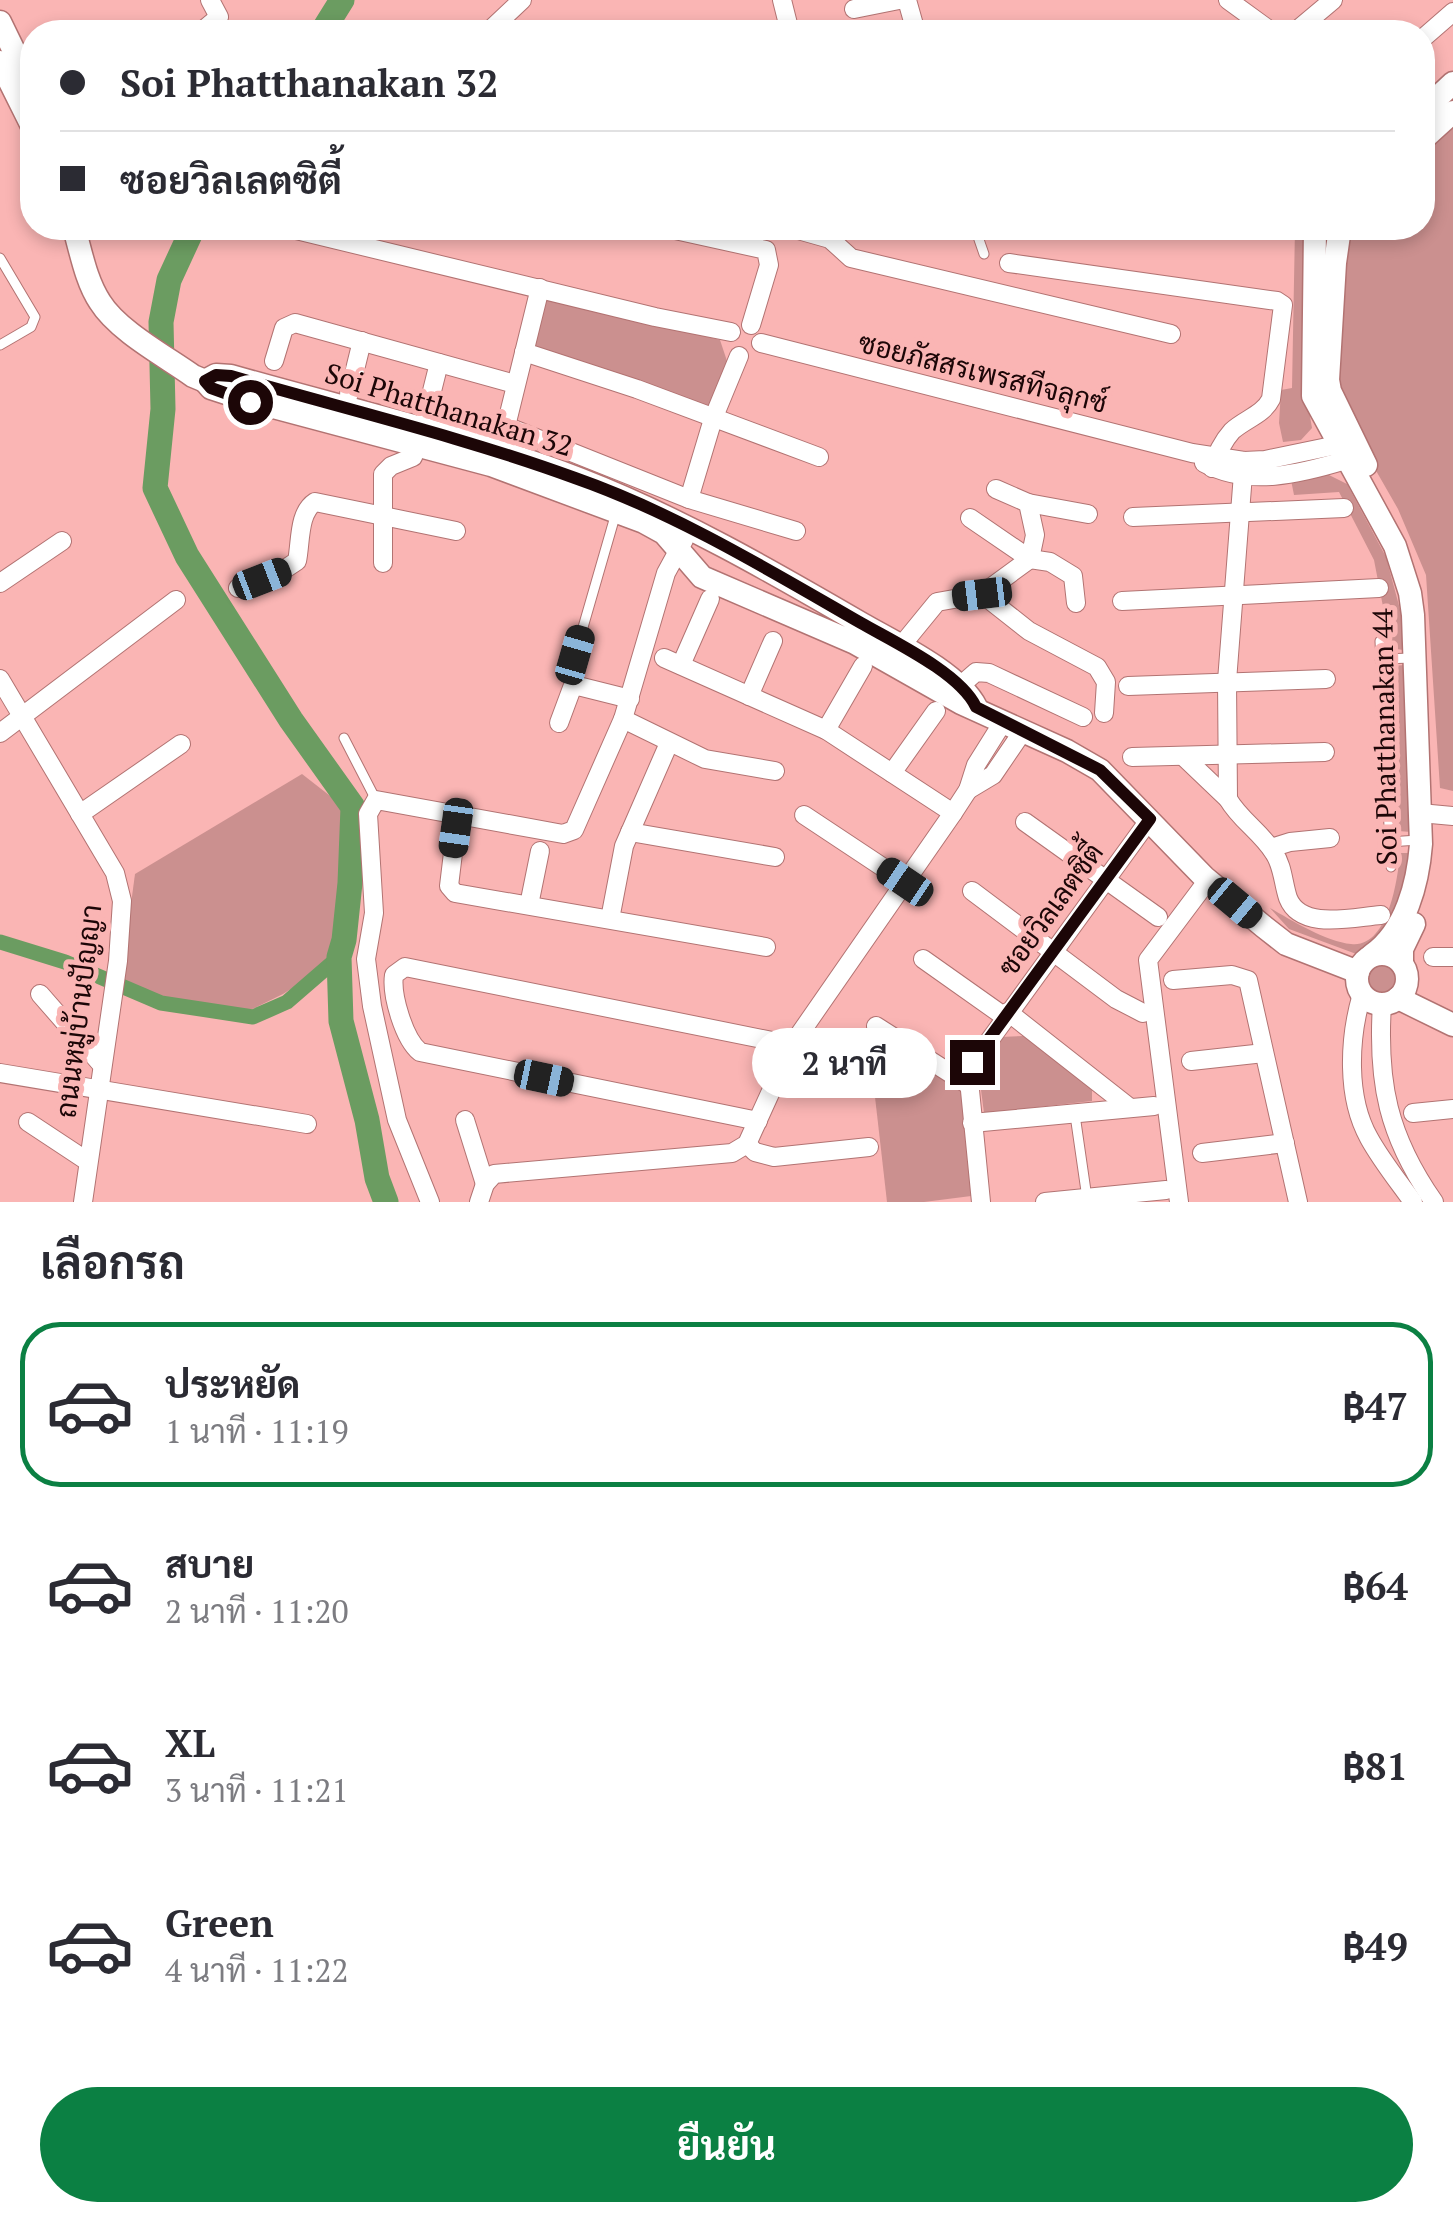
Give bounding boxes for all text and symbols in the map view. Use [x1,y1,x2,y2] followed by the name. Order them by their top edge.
[120,58,499,108] text: Soi Phatthanakan 32
[120,155,342,205] text: ซอยวิลเลตซิตี้
[854,323,1111,423] street label: ซอยภัสสรเพรสทีจลุกซ์
[321,354,577,464] street label: Soi Phatthanakan 32
[228,380,273,425] route start
[229,554,295,604] car
[950,575,1014,613] car
[1363,608,1405,866] street label: Soi Phatthanakan 44
[552,622,598,688] car
[437,796,475,860] car
[985,831,1112,983] street label: ซอยวิลเลตซิตี้
[872,853,938,911] car
[1202,872,1268,934] car
[47,902,111,1120] street label: ถนนหมู่บ้านปัญญา
[752,1027,937,1097] callout: 2 นาที
[950,1040,995,1085] route end
[802,1042,887,1084] text: 2 นาที
[512,1057,576,1099] car
[40,1232,185,1292] text: เลือกรถ
[165,1359,300,1409] text: ประหยัด
[45,1360,135,1450] icon: car
[1342,1381,1408,1431] text: ฿47
[165,1410,349,1452] text: 1 นาที · 11:19
[165,1539,254,1589] text: สบาย
[45,1540,135,1630] icon: car
[1342,1561,1408,1611] text: ฿64
[165,1590,349,1632] text: 2 นาที · 11:20
[165,1718,215,1768] text: XL
[45,1720,135,1810] icon: car
[1342,1741,1408,1791] text: ฿81
[165,1769,349,1811] text: 3 นาที · 11:21
[165,1898,274,1948] text: Green
[45,1900,135,1990] icon: car
[1342,1921,1408,1971] text: ฿49
[165,1949,349,1991] text: 4 นาที · 11:22
[40,2087,1413,2202] button: ยืนยัน

